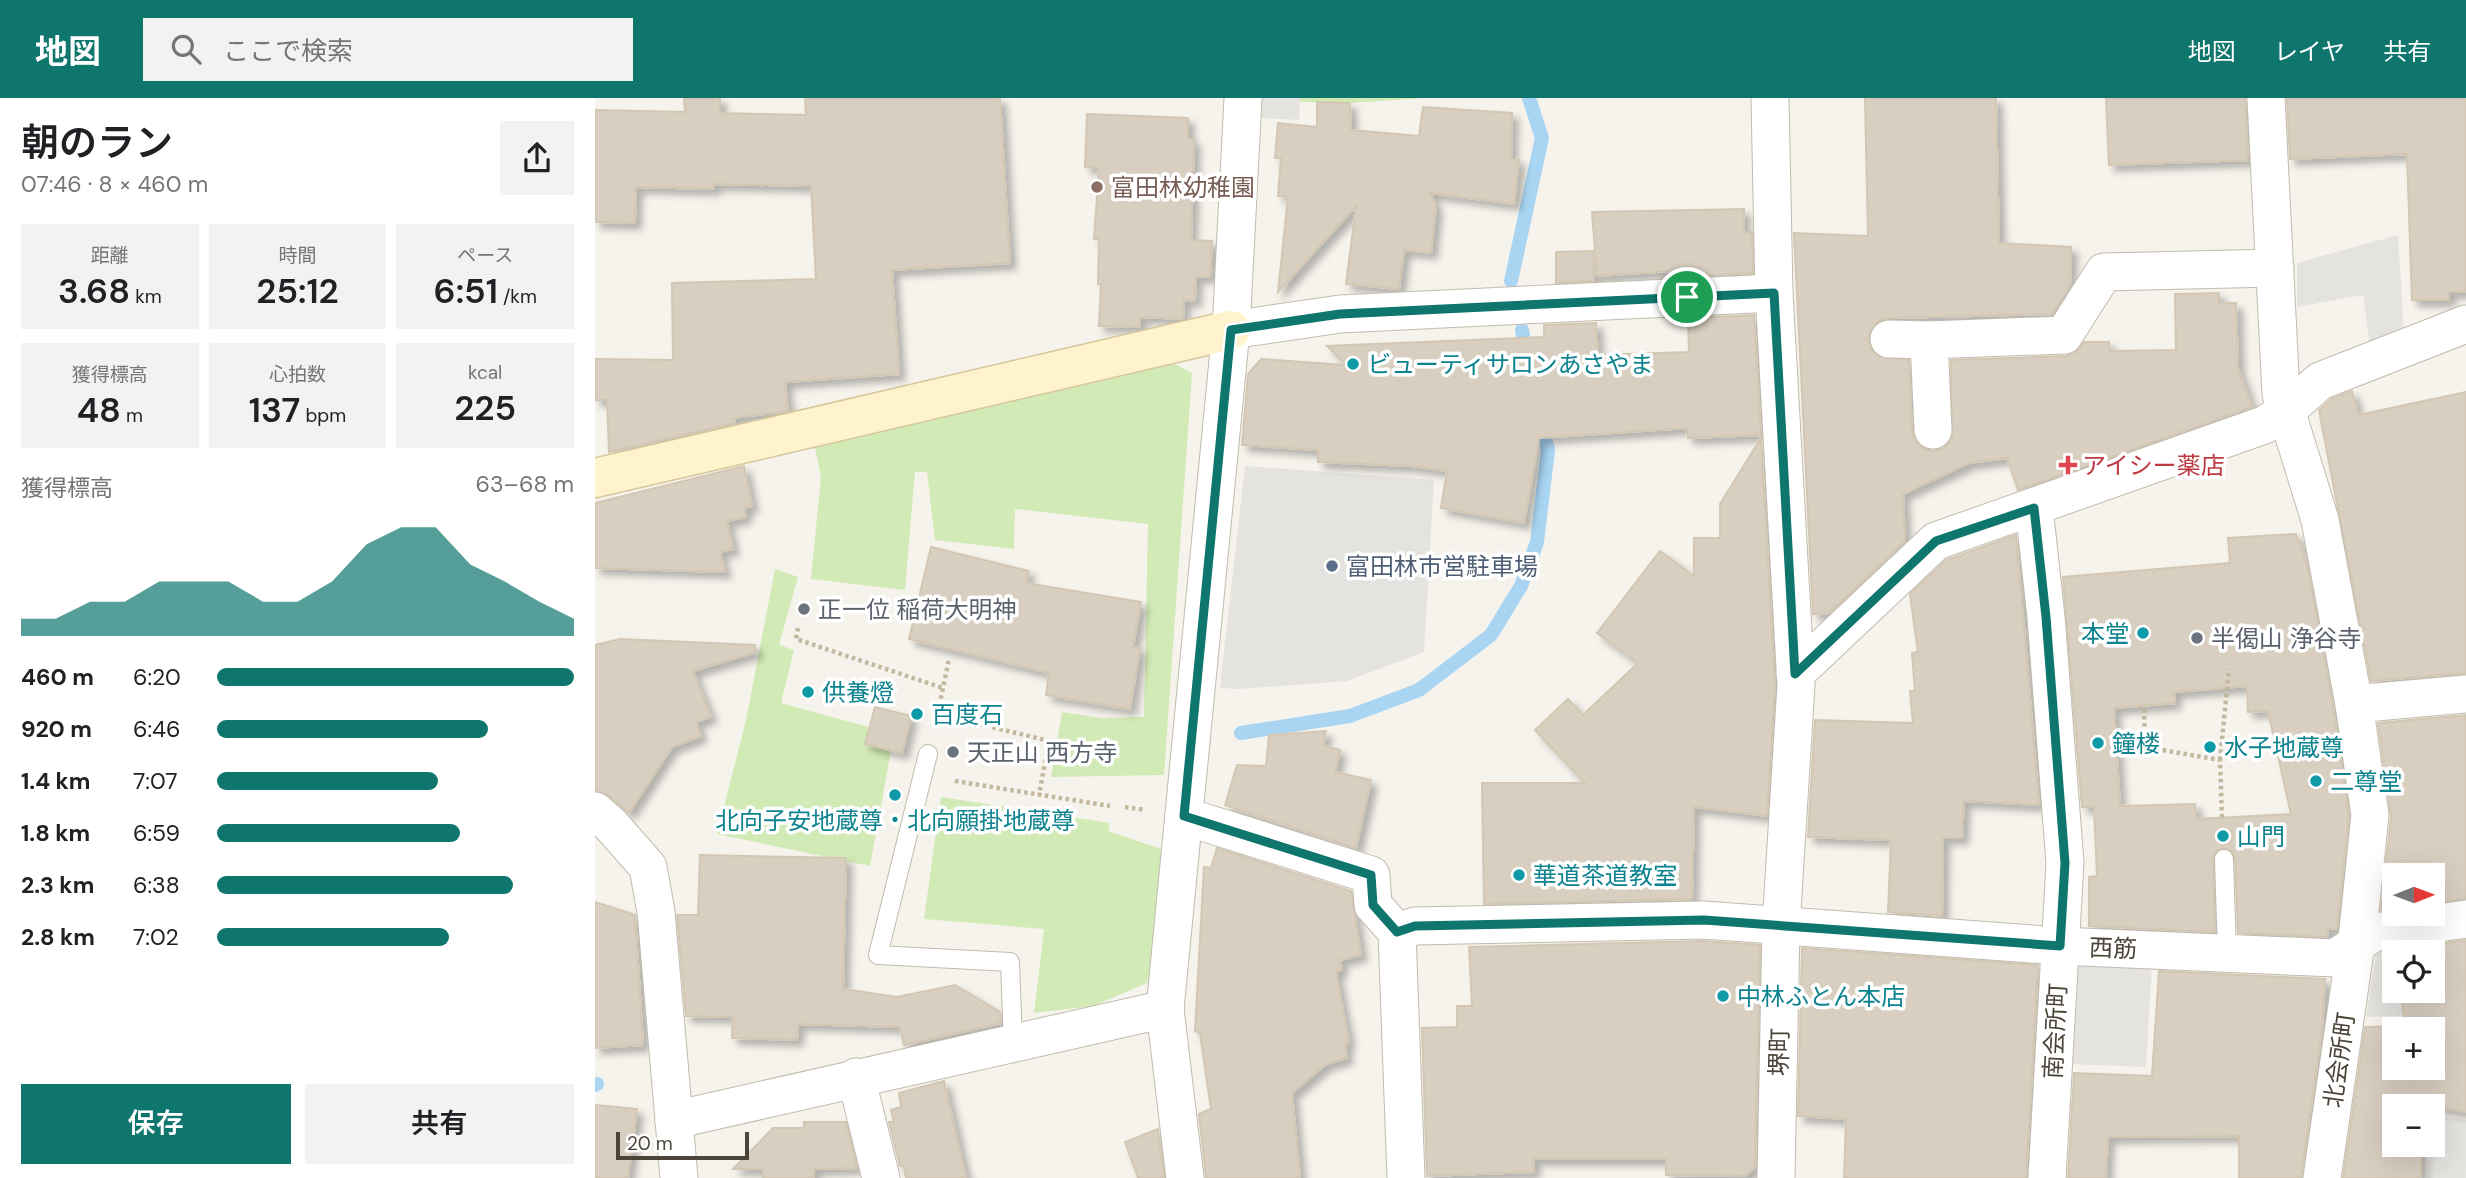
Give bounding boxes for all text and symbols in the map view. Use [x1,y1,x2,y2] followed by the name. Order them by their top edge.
[143,18,633,81] search box
[35,30,101,73] text: 地図
[167,30,205,68] icon: search
[223,34,353,68] text: ここで検索
[2188,36,2236,67] text: 地図
[2274,36,2345,67] text: レイヤ
[2383,36,2431,67] text: 共有
[21,118,173,168] text: 朝のラン
[500,121,574,195] button: share
[21,169,208,199] text: 07:46 · 8 × 460 m
[1111,172,1255,203] place label: 富田林幼稚園
[1089,179,1105,195] marker: 富田林幼稚園
[91,243,129,268] text: 距離
[278,243,317,268] text: 時間
[457,243,513,268] text: ペース
[1657,267,1717,327] pin
[58,268,130,314] text: 3.68
[256,268,339,314] text: 25:12
[433,268,498,314] text: 6:51
[1668,278,1706,316] icon: arrive
[130,284,162,309] text: km
[498,284,537,309] text: /km
[1367,349,1654,380] place label: ビューティサロンあさやま
[1345,356,1361,372] marker: ビューティサロンあさやま
[468,360,502,385] text: kcal
[72,362,148,387] text: 獲得標高
[269,362,326,387] text: 心拍数
[454,385,516,431] text: 225
[77,387,121,433] text: 48
[249,387,300,433] text: 137
[121,403,143,428] text: m
[300,403,346,428] text: bpm
[2082,450,2225,481] place label: アイシー薬店
[2060,457,2076,473] marker: アイシー薬店
[476,469,574,499] text: 63–68 m
[21,473,113,503] text: 獲得標高
[1346,551,1538,582] place label: 富田林市営駐車場
[1324,558,1340,574] marker: 富田林市営駐車場
[818,594,1016,625] place label: 正一位 稲荷大明神
[796,601,812,617] marker: 正一位 稲荷大明神
[2081,618,2129,649] place label: 本堂
[2211,623,2361,654] place label: 半偈山 浄谷寺
[2135,625,2151,641] marker: 本堂
[2189,630,2205,646] marker: 半偈山 浄谷寺
[21,662,94,692] text: 460 m
[133,662,181,692] text: 6:20
[822,677,894,708] place label: 供養燈
[800,684,816,700] marker: 供養燈
[931,699,1003,730] place label: 百度石
[909,706,925,722] marker: 百度石
[21,714,92,744] text: 920 m
[133,714,181,744] text: 6:46
[2112,728,2160,759] place label: 鐘楼
[2224,732,2344,763] place label: 水子地蔵尊
[2090,735,2106,751] marker: 鐘楼
[967,737,1117,768] place label: 天正山 西方寺
[2202,739,2218,755] marker: 水子地蔵尊
[945,744,961,760] marker: 天正山 西方寺
[21,766,90,796] text: 1.4 km
[133,766,178,796] text: 7:07
[2330,766,2402,797] place label: 二尊堂
[2308,773,2324,789] marker: 二尊堂
[887,787,903,803] marker: 北向子安地蔵尊・北向願掛地蔵尊
[715,805,1075,836] place label: 北向子安地蔵尊・北向願掛地蔵尊
[21,818,90,848] text: 1.8 km
[133,818,180,848] text: 6:59
[2237,821,2285,852] place label: 山門
[2215,828,2231,844] marker: 山門
[1533,860,1677,891] place label: 華道茶道教室
[2382,863,2445,926] north arrow
[2382,863,2445,1157] map controls
[1511,867,1527,883] marker: 華道茶道教室
[21,870,94,900] text: 2.3 km
[133,870,180,900] text: 6:38
[21,922,95,952] text: 2.8 km
[133,922,179,952] text: 7:02
[2088,932,2138,964] street label: 西筋
[2382,940,2445,1003] button: locate
[1737,981,1905,1012] place label: 中林ふとん本店
[2037,982,2073,1080] street label: 南会所町
[1715,988,1731,1004] marker: 中林ふとん本店
[2317,1010,2361,1110] street label: 北会所町
[2382,1017,2445,1080] button: +
[1763,1028,1795,1076] street label: 堺町
[21,1084,291,1164] button: 保存
[305,1084,574,1164] button: 共有
[2382,1094,2445,1157] button: −
[616,1129,749,1161] scale bar
[627,1131,673,1156] text: 20 m

